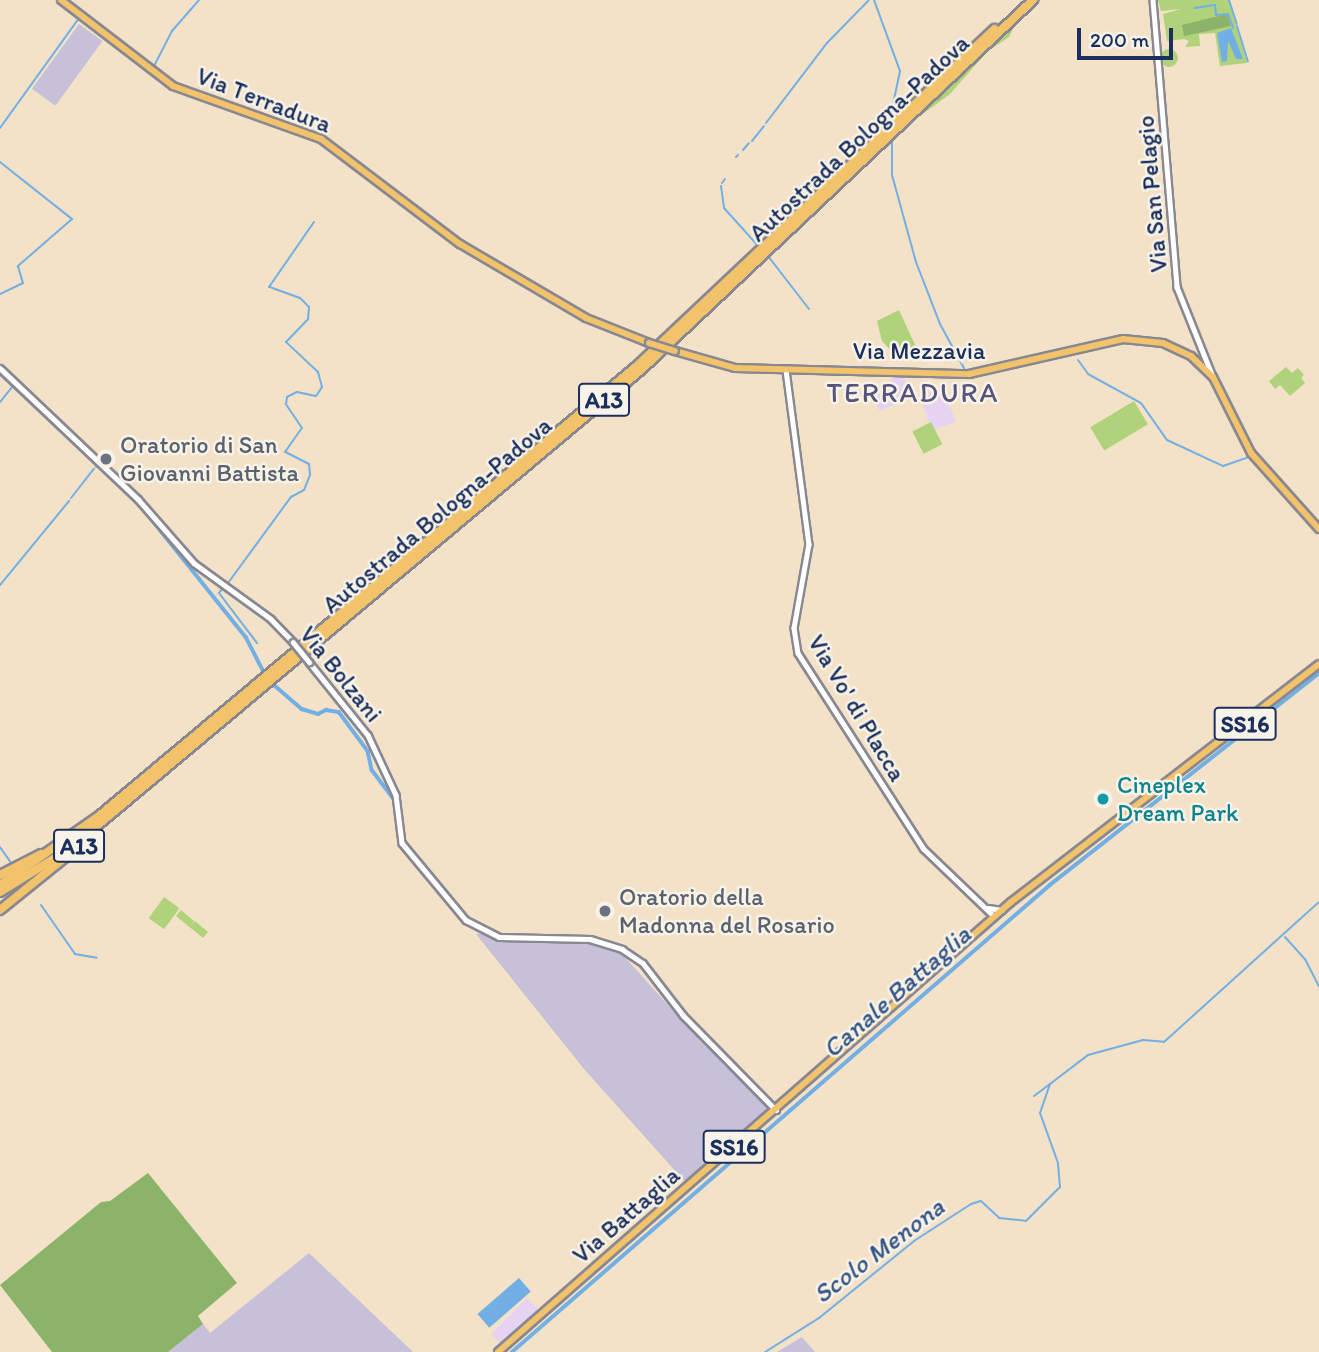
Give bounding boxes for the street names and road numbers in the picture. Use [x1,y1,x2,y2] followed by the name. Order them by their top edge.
[743,28,975,248] street label: Autostrada Bologna-Padova
[194,62,334,138] street label: Via Terradura
[1131,115,1173,273] street label: Via San Pelagio
[853,337,985,365] street label: Via Mezzavia
[578,380,630,420] road number: A13
[316,410,558,620] street label: Autostrada Bologna-Padova
[294,620,388,728] street label: Via Bolzani
[802,630,912,786] street label: Via Vo' di Placca
[1214,704,1276,744] road number: SS16
[53,826,105,866] road number: A13
[702,1128,766,1166] road number: SS16
[567,1161,685,1269] street label: Via Battaglia

